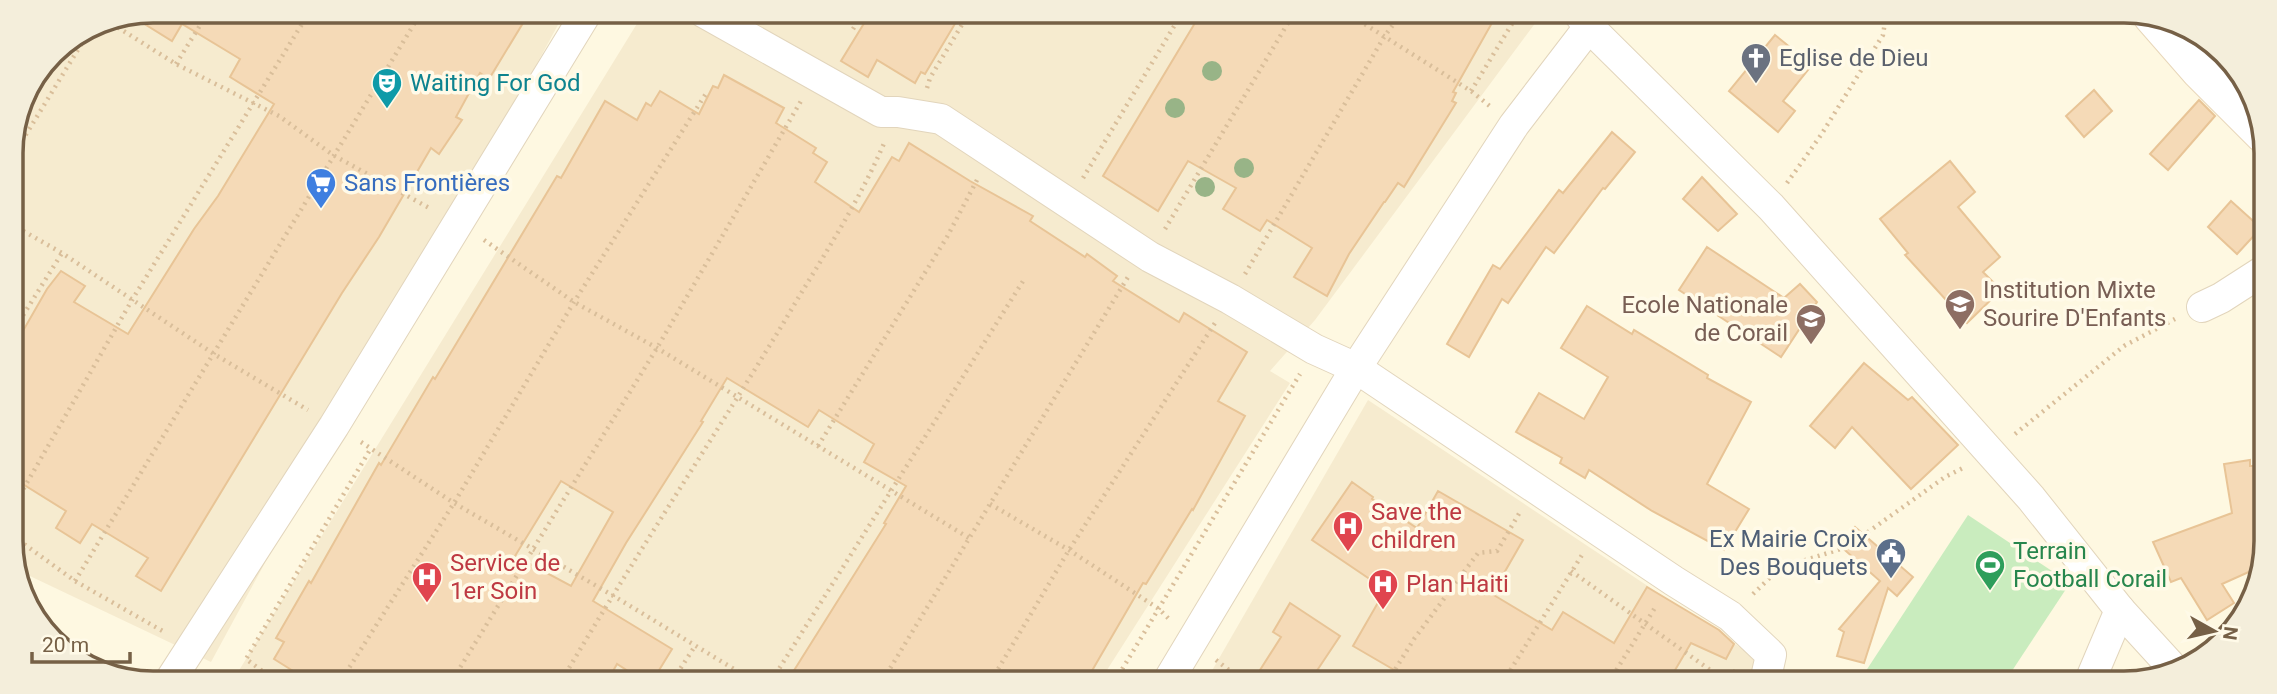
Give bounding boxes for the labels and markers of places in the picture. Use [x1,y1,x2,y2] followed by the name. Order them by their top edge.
[1739,41,1773,85] church icon: Eglise de Dieu
[1779,44,1928,72] place label: Eglise de Dieu
[370,66,404,110] theatre icon: Waiting For God
[410,69,581,97] place label: Waiting For God
[304,166,338,210] supermarket icon: Sans Frontières
[344,169,510,197] place label: Sans Frontières
[1983,276,2166,332] place label: Institution Mixte Sourire D'Enfants
[1943,287,1977,331] school or university icon: Institution Mixte Sourire D'Enfants
[1621,291,1788,347] place label: Ecole Nationale de Corail
[1794,302,1828,346] school or university icon: Ecole Nationale de Corail
[1371,498,1462,554] place label: Save the children
[1331,509,1365,553] hospital icon: Save the children
[1709,525,1868,581] place label: Ex Mairie Croix Des Bouquets
[1874,536,1908,580] public building icon: Ex Mairie Croix Des Bouquets
[2013,537,2167,593] place label: Terrain Football Corail
[1973,548,2007,592] sports icon: Terrain Football Corail
[450,549,560,605] place label: Service de 1er Soin
[410,560,444,604] hospital icon: Service de 1er Soin
[1366,567,1400,611] hospital icon: Plan Haiti
[1406,570,1509,598] place label: Plan Haiti

